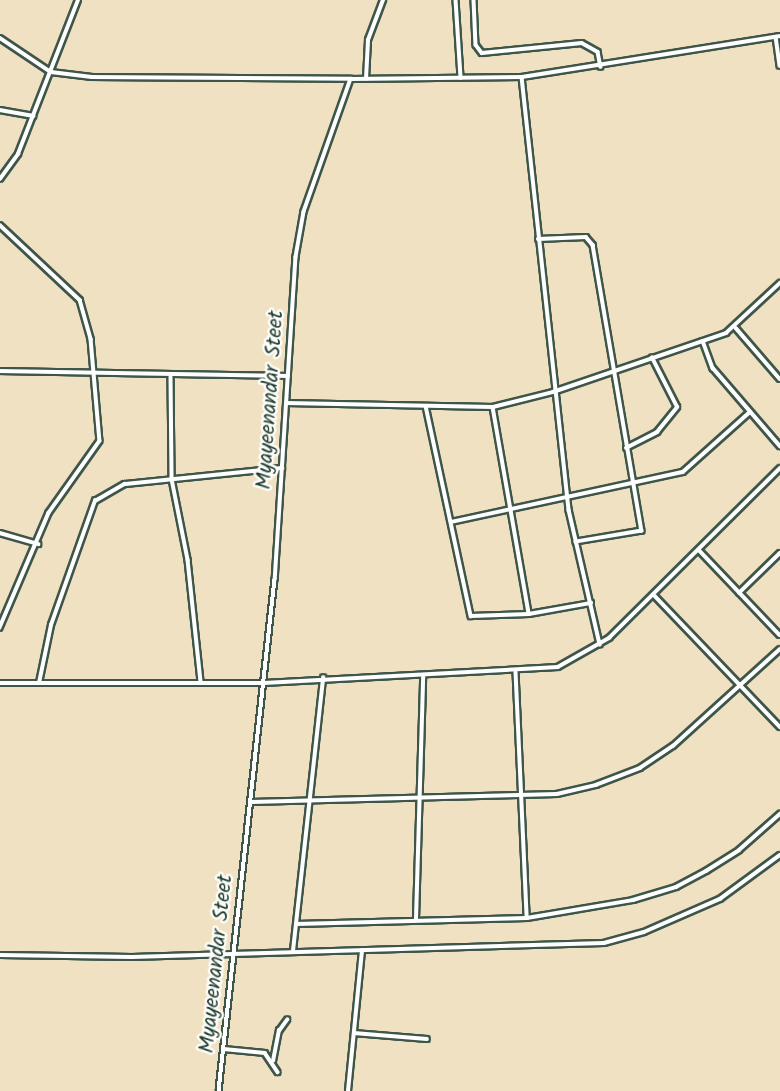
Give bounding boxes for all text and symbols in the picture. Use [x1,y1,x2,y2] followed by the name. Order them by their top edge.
[252,310,290,490] street label: Myayeenandar Steet
[195,874,239,1054] street label: Myayeenandar Steet

